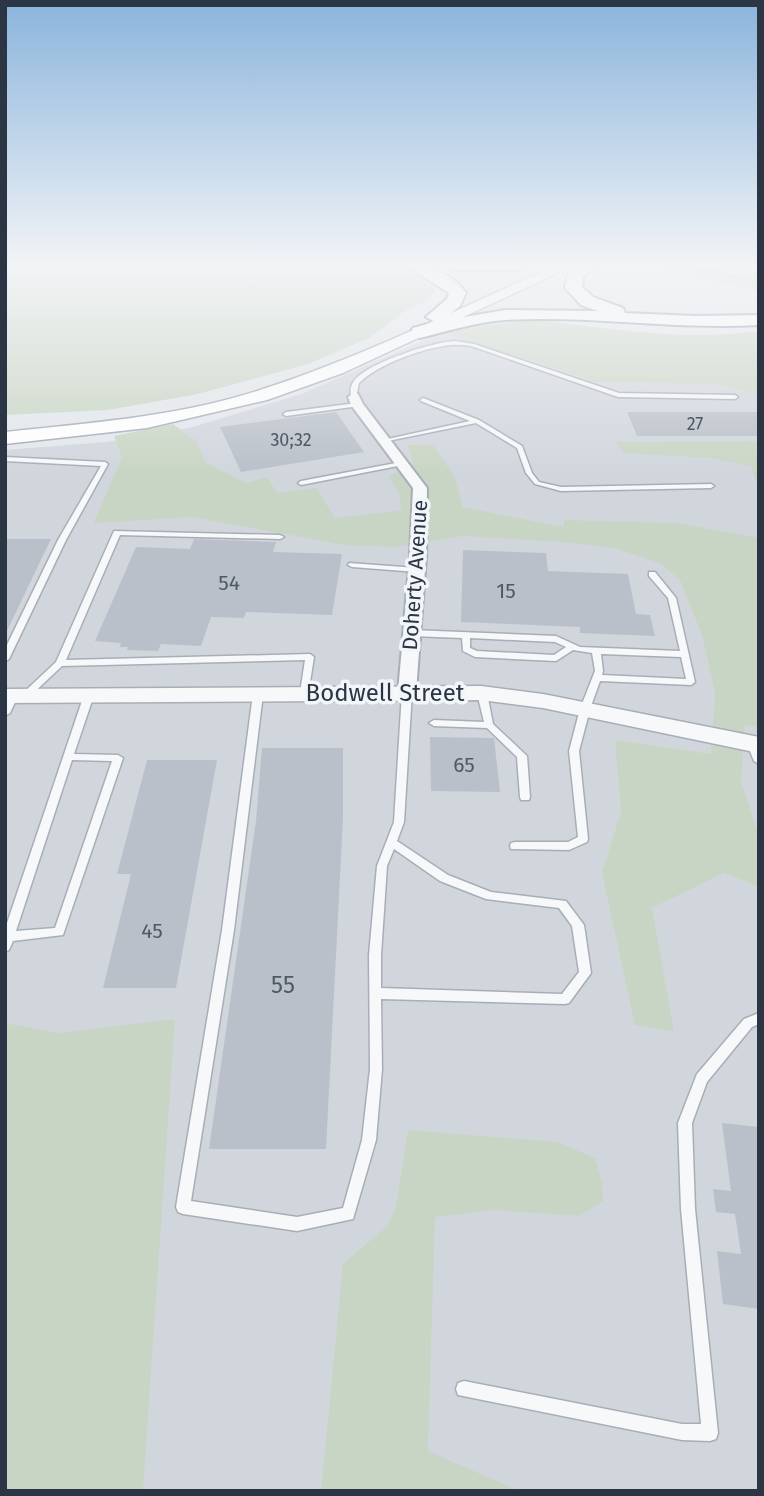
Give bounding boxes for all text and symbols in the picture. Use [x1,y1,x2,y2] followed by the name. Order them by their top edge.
[687,413,703,435] house number: 27
[270,429,312,451] house number: 30;32
[397,499,433,651] street label: Doherty Avenue
[218,570,240,596] house number: 54
[496,578,516,604] house number: 15
[306,679,465,707] street label: Bodwell Street
[453,752,475,778] house number: 65
[141,918,163,944] house number: 45
[271,971,295,999] house number: 55

